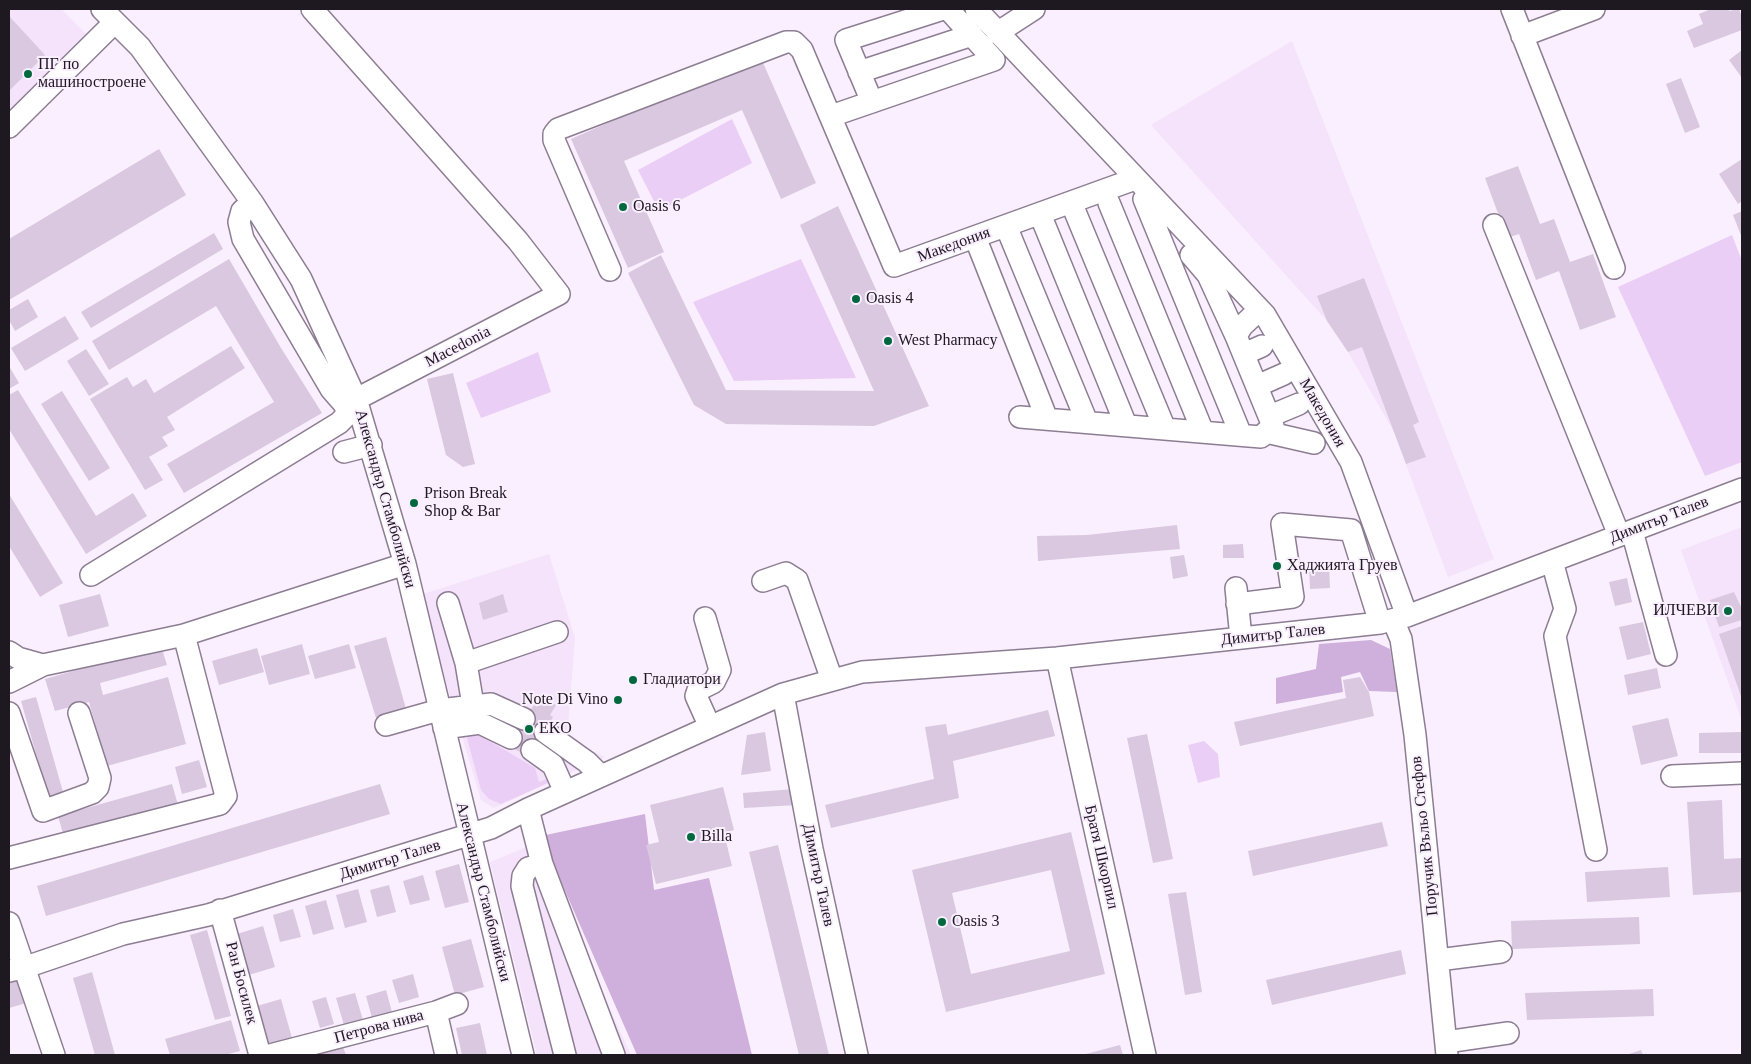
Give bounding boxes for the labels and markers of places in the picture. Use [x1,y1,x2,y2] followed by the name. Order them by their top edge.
[38,55,146,93] place label: ПГ по машиностроене
[22,68,34,80] marker: ПГ по машиностроене
[633,197,681,217] place label: Oasis 6
[617,201,629,213] marker: Oasis 6
[866,289,914,309] place label: Oasis 4
[850,293,862,305] marker: Oasis 4
[898,331,998,351] place label: West Pharmacy
[882,335,894,347] marker: West Pharmacy
[424,484,507,522] place label: Prison Break Shop & Bar
[408,497,420,509] marker: Prison Break Shop & Bar
[1287,556,1398,576] place label: Хаджията Груев
[1271,560,1283,572] marker: Хаджията Груев
[1653,601,1718,621] place label: ИЛЧЕВИ
[1722,605,1734,617] marker: ИЛЧЕВИ
[643,670,721,690] place label: Гладиатори
[627,674,639,686] marker: Гладиатори
[522,690,608,710] place label: Note Di Vino
[612,694,624,706] marker: Note Di Vino
[539,719,572,739] place label: EKO
[523,723,535,735] marker: EKO
[701,827,732,847] place label: Billa
[685,831,697,843] marker: Billa
[952,912,1000,932] place label: Oasis 3
[936,916,948,928] marker: Oasis 3

